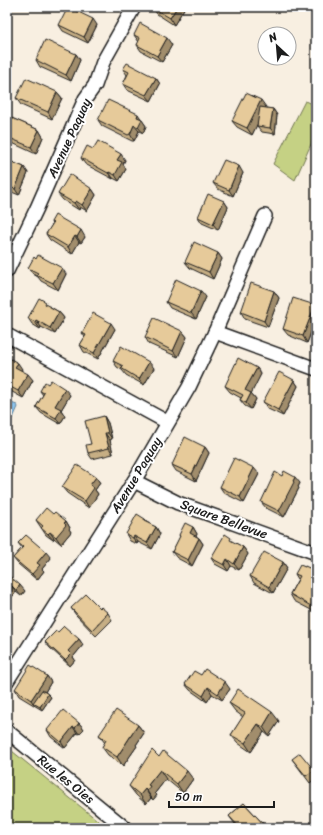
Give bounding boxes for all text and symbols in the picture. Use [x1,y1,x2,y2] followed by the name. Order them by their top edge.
[257,26,297,66] north arrow
[264,27,281,48] text: N
[40,94,98,183] street label: Avenue Paquay
[104,432,168,519] street label: Avenue Paquay
[177,493,271,546] street label: Square Bellevue
[32,749,100,810] street label: Rue les Oies
[169,783,274,809] scale bar
[175,786,202,808] text: 50 m

